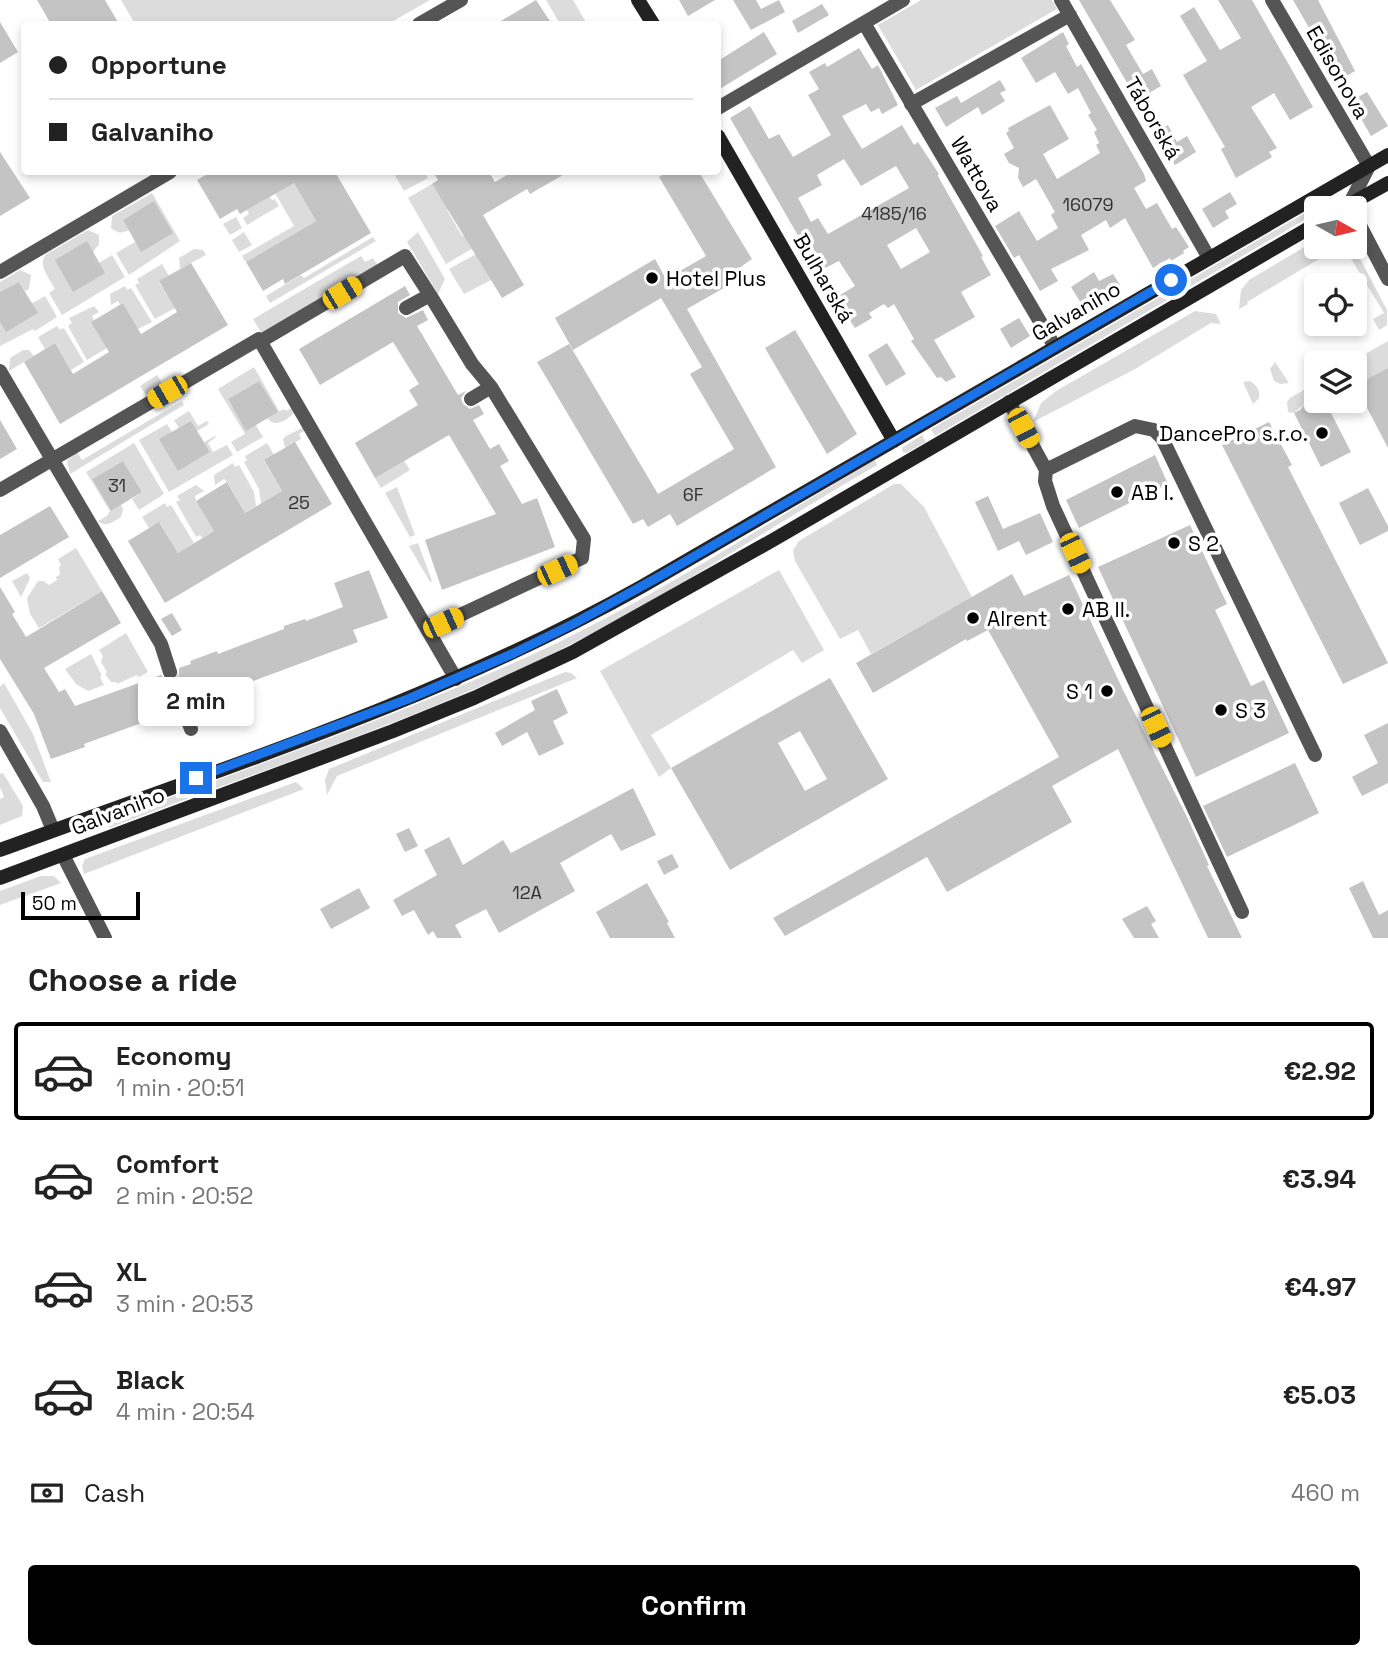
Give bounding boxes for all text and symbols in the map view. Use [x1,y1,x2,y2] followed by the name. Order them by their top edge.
[1301,21,1375,123] street label: Edisonova
[91,48,227,82] text: Opportune
[1119,72,1187,164] street label: Táborská
[91,115,214,149] text: Galvaniho
[945,132,1009,216] street label: Wattova
[1063,193,1113,216] house number: 16079
[1304,196,1367,259] north arrow
[1304,196,1367,413] map controls
[861,202,927,225] house number: 4185/16
[788,228,860,328] street label: Bulharská
[1155,264,1187,296] route start
[666,265,766,292] place label: Hotel Plus
[644,270,660,286] marker: Hotel Plus
[319,273,366,313] car
[1304,273,1367,336] button: locate
[1027,275,1125,347] street label: Galvaniho
[1304,350,1367,413] button: layers
[144,372,191,412] car
[1004,405,1043,451] car
[1159,420,1308,447] place label: DancePro s.r.o.
[1314,425,1330,441] marker: DancePro s.r.o.
[108,474,126,497] house number: 31
[1131,479,1174,506] place label: AB I.
[683,483,704,506] house number: 6F
[1109,484,1125,500] marker: AB I.
[288,491,310,514] house number: 25
[1057,530,1094,576] car
[1188,530,1219,557] place label: S 2
[1166,535,1182,551] marker: S 2
[534,552,581,588] car
[1082,596,1130,623] place label: AB II.
[1060,601,1076,617] marker: AB II.
[420,605,467,641] car
[987,605,1048,632] place label: Alrent
[965,610,981,626] marker: Alrent
[138,676,254,726] callout: 2 min
[1066,678,1093,705] place label: S 1
[1099,683,1115,699] marker: S 1
[166,686,226,716] text: 2 min
[1235,697,1266,724] place label: S 3
[1213,702,1229,718] marker: S 3
[1138,704,1175,750] car
[180,762,212,794] route end
[67,781,169,841] street label: Galvaniho
[512,881,542,904] house number: 12A
[21,889,140,921] scale bar
[32,891,77,916] text: 50 m
[28,960,238,1000] text: Choose a ride
[116,1039,232,1073] text: Economy
[32,1040,95,1103] icon: car
[1284,1054,1356,1088] text: €2.92
[116,1073,245,1103] text: 1 min · 20:51
[116,1147,219,1181] text: Comfort
[32,1148,95,1211] icon: car
[1282,1162,1356,1196] text: €3.94
[116,1181,253,1211] text: 2 min · 20:52
[116,1255,147,1289] text: XL
[32,1256,95,1319] icon: car
[1284,1270,1356,1304] text: €4.97
[116,1289,254,1319] text: 3 min · 20:53
[116,1363,185,1397] text: Black
[32,1364,95,1427] icon: car
[1283,1378,1356,1412] text: €5.03
[116,1397,255,1427] text: 4 min · 20:54
[28,1474,66,1512] icon: cash
[84,1476,145,1510] text: Cash
[1291,1478,1360,1508] text: 460 m
[28,1565,1360,1645] button: Confirm

